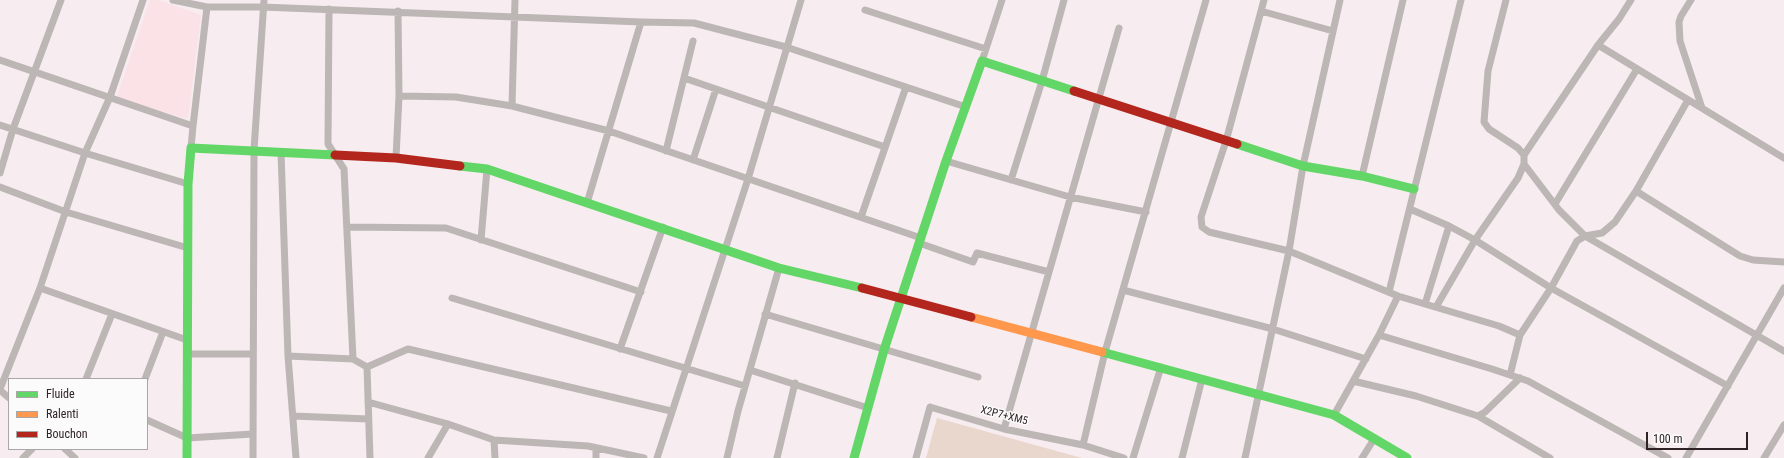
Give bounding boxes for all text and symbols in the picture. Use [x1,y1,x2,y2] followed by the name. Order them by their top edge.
[8,378,148,450] legend
[46,387,75,401] text: Fluide
[979,404,1029,428] street label: X2P7+XM5
[46,407,79,421] text: Ralenti
[1648,424,1750,450] scale bar
[46,427,88,441] text: Bouchon
[1653,432,1683,446] text: 100 m

